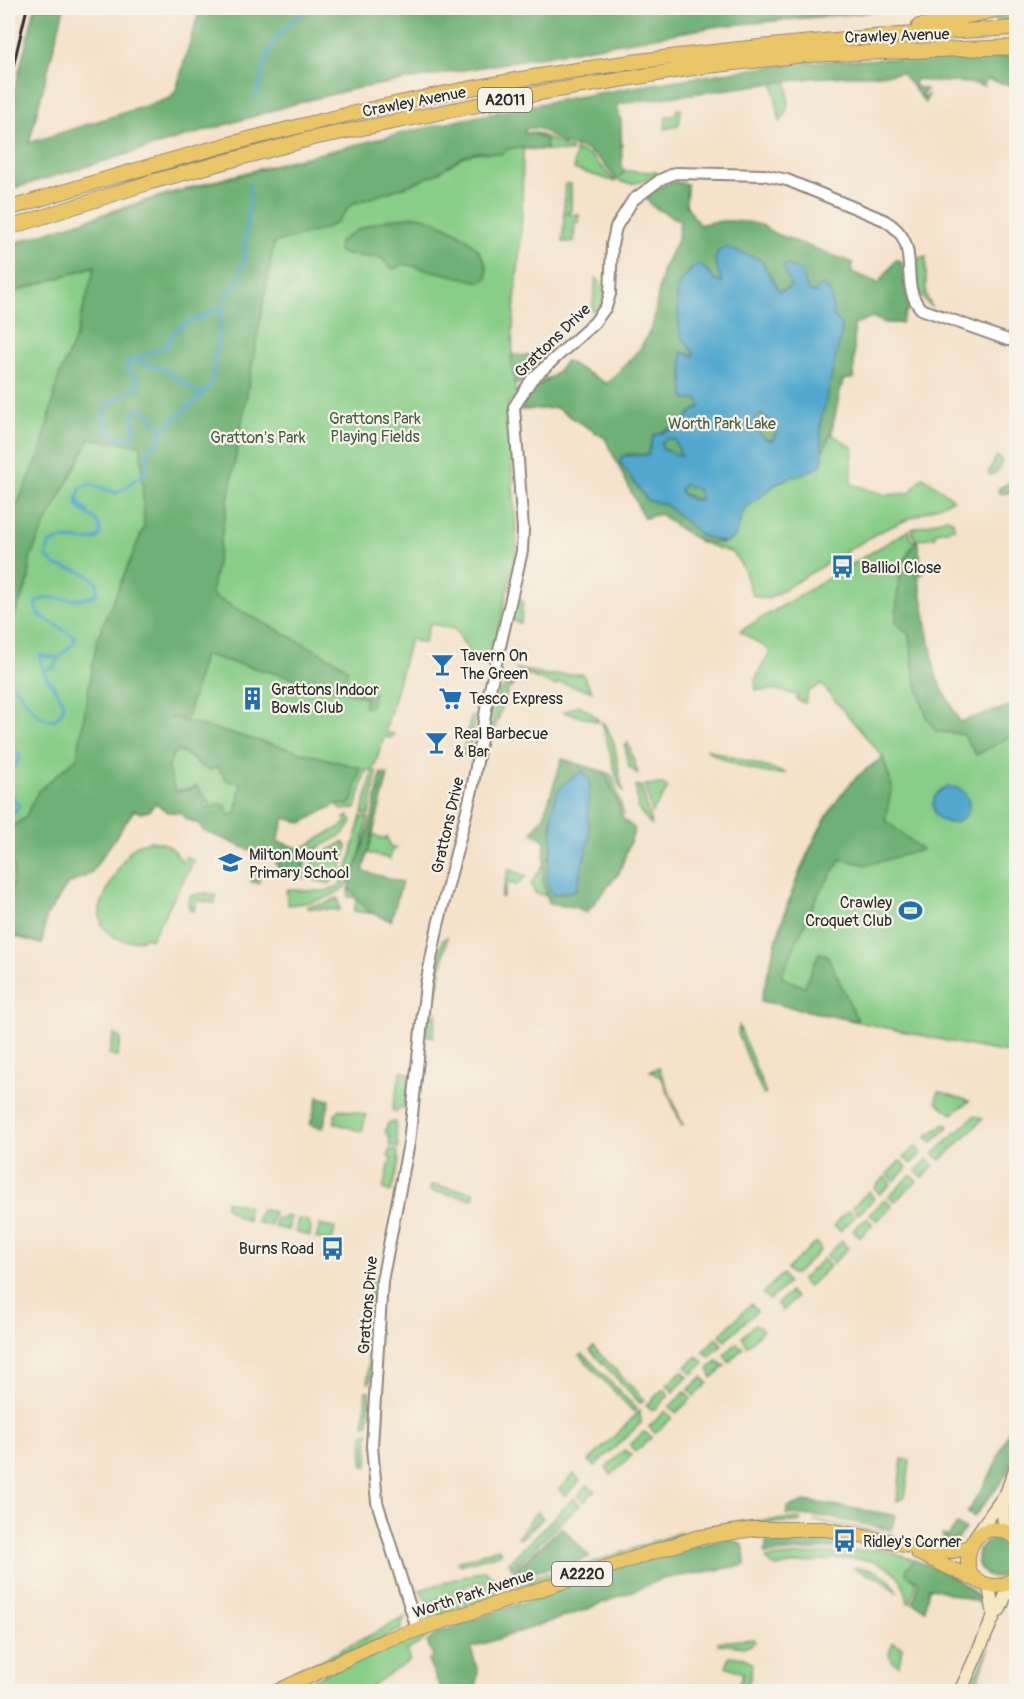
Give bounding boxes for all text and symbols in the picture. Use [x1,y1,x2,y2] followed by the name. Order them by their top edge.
[844,24,950,48] street label: Crawley Avenue
[361,82,468,122] street label: Crawley Avenue
[478,88,532,112] road number: A2011
[510,299,595,382] street label: Grattons Drive
[329,409,421,447] park label: Grattons Park Playing Fields
[668,414,776,434] park label: Worth Park Lake
[210,428,306,448] park label: Gratton's Park
[830,554,856,580] bus stop icon: Balliol Close
[861,558,941,578] place label: Balliol Close
[460,646,528,684] place label: Tavern On The Green
[429,651,455,677] bar icon: Tavern On The Green
[271,680,379,718] place label: Grattons Indoor Bowls Club
[240,685,266,711] building icon: Grattons Indoor Bowls Club
[438,685,464,711] supermarket icon: Tesco Express
[469,689,563,709] place label: Tesco Express
[454,724,548,762] place label: Real Barbecue & Bar
[423,729,449,755] bar icon: Real Barbecue & Bar
[427,775,469,875] street label: Grattons Drive
[249,845,349,883] place label: Milton Mount Primary School
[218,850,244,876] school or university icon: Milton Mount Primary School
[805,893,892,931] place label: Crawley Croquet Club
[897,898,923,924] sports icon: Crawley Croquet Club
[319,1235,345,1261] bus stop icon: Burns Road
[239,1239,314,1259] place label: Burns Road
[354,1255,382,1355] street label: Grattons Drive
[832,1528,858,1554] bus stop icon: Ridley's Corner
[863,1532,962,1552] place label: Ridley's Corner
[552,1562,612,1586] road number: A2220
[410,1565,536,1623] street label: Worth Park Avenue

